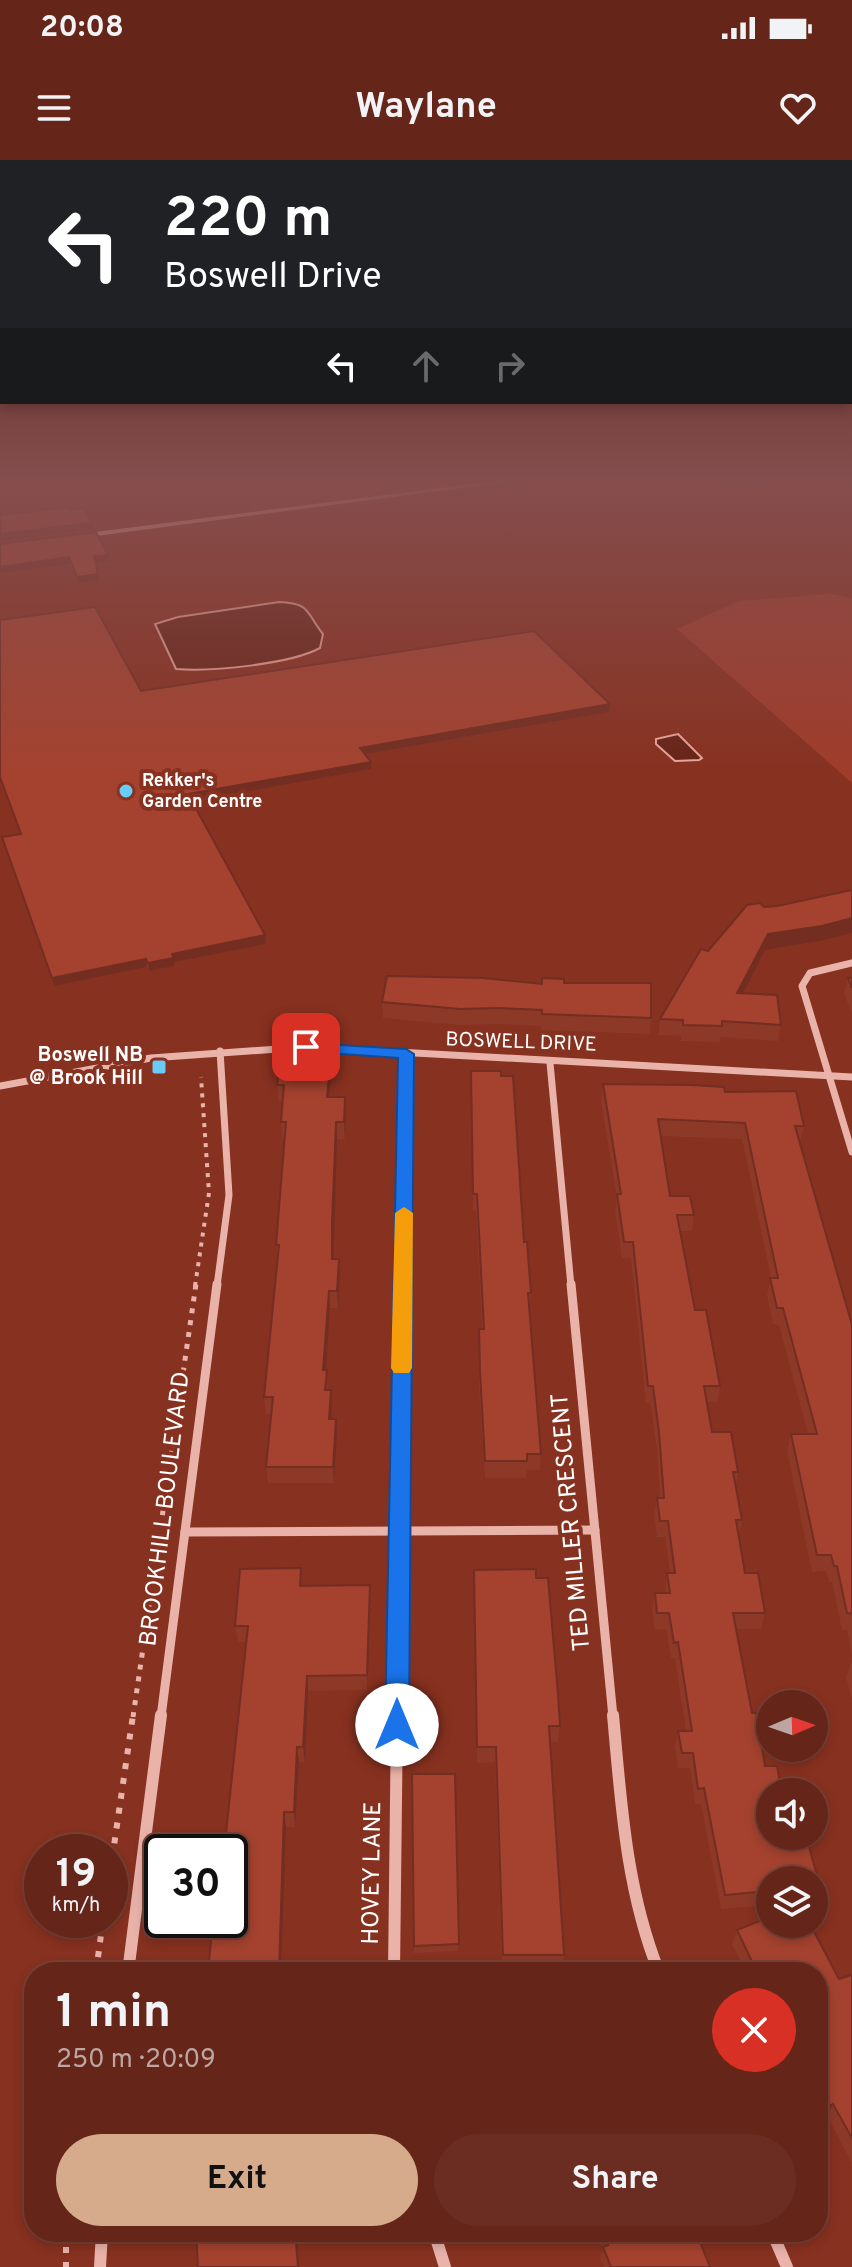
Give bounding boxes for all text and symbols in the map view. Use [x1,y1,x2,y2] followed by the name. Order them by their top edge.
[40,10,124,47] text: 20:08
[355,85,497,131] text: Waylane
[32,86,76,130] icon: menu
[776,86,820,130] icon: heart
[164,186,332,256] text: 220 m
[32,192,136,296] icon: left
[164,255,382,301] text: Boswell Drive
[320,344,364,388] icon: left
[404,344,448,388] icon: ahead
[488,344,532,388] icon: right
[142,770,262,814] place label: Rekker's Garden Centre
[117,782,135,800] marker: Rekker's Garden Centre
[272,1013,340,1081] pin
[284,1025,328,1069] icon: arrive
[445,1027,597,1059] street label: BOSWELL DRIVE
[29,1043,143,1092] place label: Boswell NB @ Brook Hill
[150,1058,168,1076] marker: Boswell NB @ Brook Hill
[134,1370,198,1648] street label: BROOKHILL BOULEVARD
[546,1392,598,1652] street label: TED MILLER CRESCENT
[355,1683,439,1767] position arrow
[756,1690,828,1762] north arrow
[756,1690,828,1938] map controls
[756,1778,828,1850] button: sound
[357,1801,389,1945] street label: HOVEY LANE
[144,1834,248,1938] speed limit sign: 30
[56,1851,96,1901] text: 19
[756,1866,828,1938] button: layers
[52,1893,100,1919] text: km/h
[56,1984,171,2044] text: 1 min
[712,1988,796,2072] button: close
[56,2044,216,2077] text: 250 m · 20:09
[56,2134,418,2226] button: Exit
[434,2134,796,2226] button: Share

